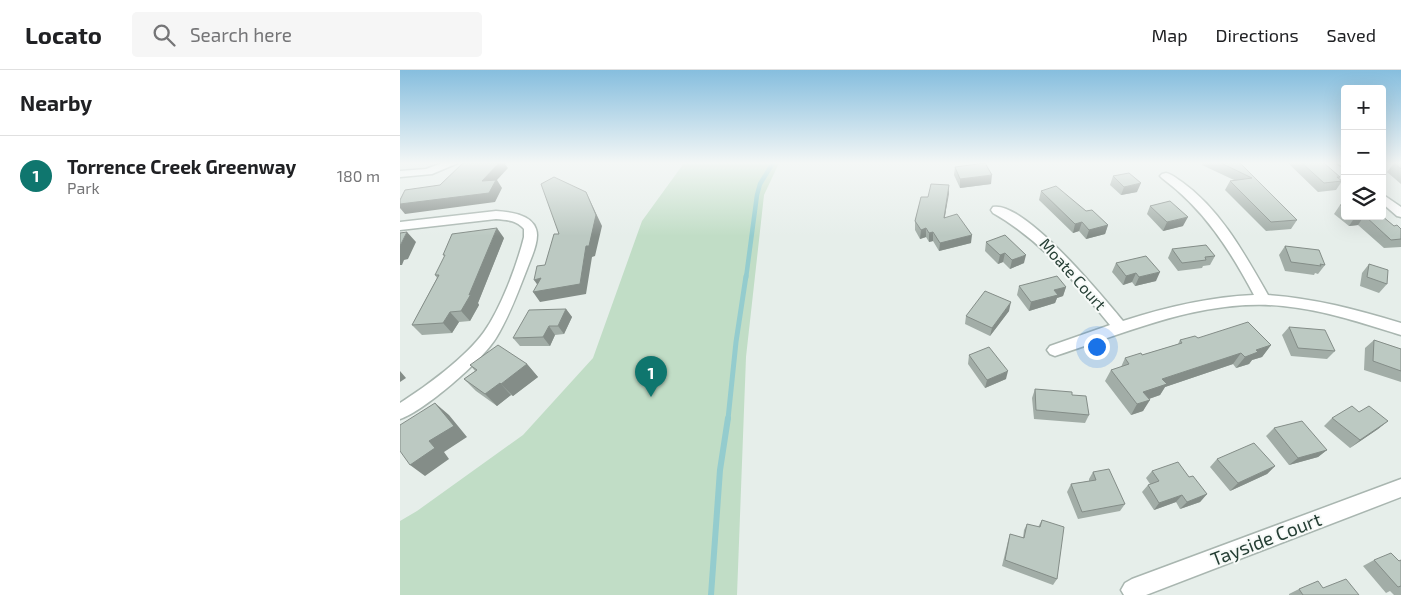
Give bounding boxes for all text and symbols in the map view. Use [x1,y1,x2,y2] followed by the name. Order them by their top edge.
[132,12,482,57] search box
[25,20,102,49] text: Locato
[150,21,178,49] icon: search
[190,23,292,46] text: Search here
[1151,24,1188,46] text: Map
[1216,24,1299,46] text: Directions
[1327,24,1376,46] text: Saved
[1341,85,1386,220] map controls
[1341,85,1386,130] button: +
[20,90,92,115] text: Nearby
[1341,130,1386,175] button: −
[67,155,296,178] text: Torrence Creek Greenway
[33,166,39,185] text: 1
[337,166,380,185] text: 180 m
[1341,175,1386,220] button: layers
[67,178,100,197] text: Park
[1036,234,1111,313] street label: Moate Court
[1084,334,1110,360] your location
[635,356,667,397] pin: 1
[1207,507,1324,570] street label: Tayside Court

